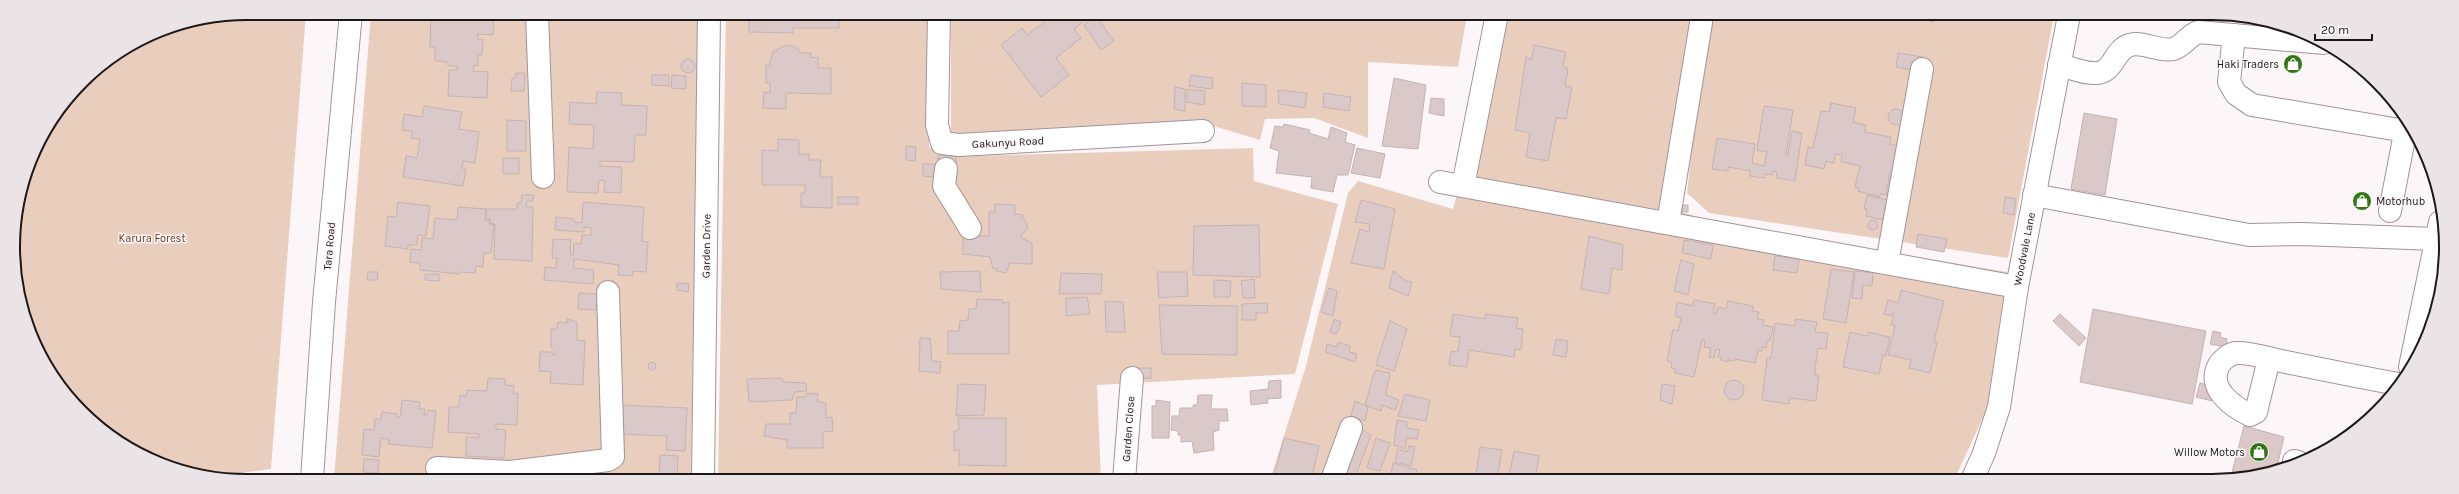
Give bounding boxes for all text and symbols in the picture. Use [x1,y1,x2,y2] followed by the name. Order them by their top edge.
[2315,16,2372,42] scale bar
[2321,23,2349,37] text: 20 m
[2282,53,2304,75] shop icon: Haki Traders
[2217,58,2279,71] place label: Haki Traders
[972,134,1044,151] street label: Gakunyu Road
[2351,190,2373,212] shop icon: Motorhub
[2376,195,2425,208] place label: Motorhub
[2011,211,2038,287] street label: Woodvale Lane
[699,213,714,278] street label: Garden Drive
[321,221,338,271] street label: Tara Road
[118,232,186,245] park label: Karura Forest
[1120,395,1137,462] street label: Garden Close
[2248,441,2270,463] shop icon: Willow Motors
[2174,446,2245,459] place label: Willow Motors

